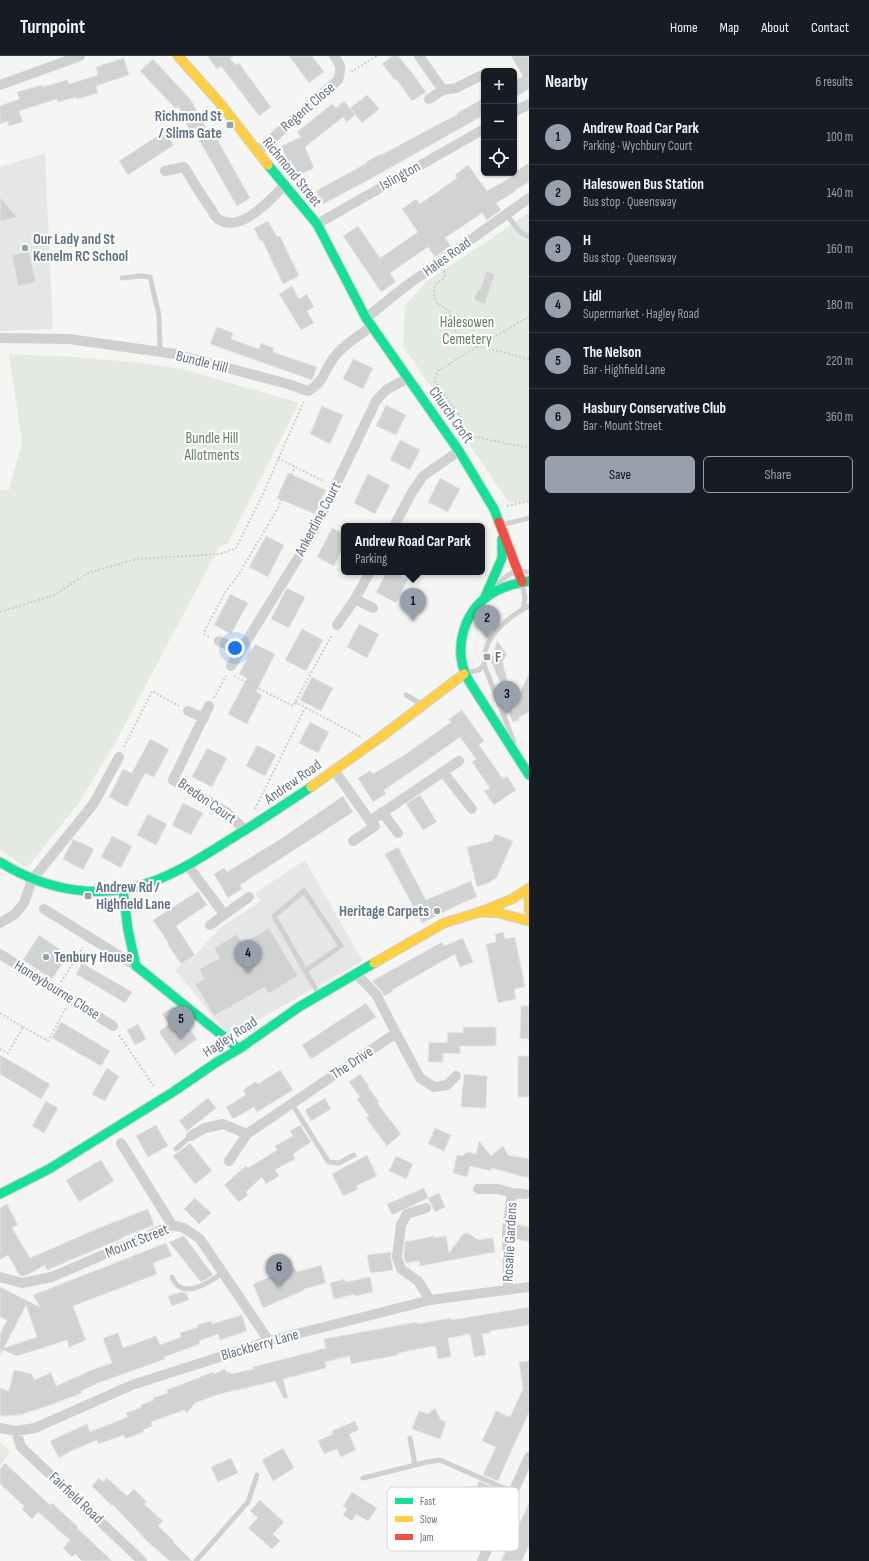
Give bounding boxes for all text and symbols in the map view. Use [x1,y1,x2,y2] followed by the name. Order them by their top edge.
[20,16,85,39] text: Turnpoint
[670,19,698,36] text: Home
[720,19,739,36] text: Map
[761,19,789,36] text: About
[811,19,849,36] text: Contact
[481,68,517,176] map controls
[481,68,517,104] button: +
[545,72,588,92] text: Nearby
[815,74,853,90] text: 6 results
[277,78,339,136] street label: Regent Close
[481,104,517,140] button: −
[155,107,222,143] place label: Richmond St / Slims Gate
[583,119,699,138] text: Andrew Road Car Park
[225,120,235,130] marker: Richmond St / Slims Gate
[555,129,561,145] text: 1
[826,129,853,145] text: 100 m
[258,133,326,211] street label: Richmond Street
[583,138,693,154] text: Parking · Wychbury Court
[481,140,517,176] button: locate
[376,157,424,195] street label: Islington
[583,175,704,194] text: Halesowen Bus Station
[555,185,561,201] text: 2
[827,185,853,201] text: 140 m
[583,194,677,210] text: Bus stop · Queensway
[33,230,128,266] place label: Our Lady and St Kenelm RC School
[583,231,591,250] text: H
[419,233,475,281] street label: Hales Road
[555,241,561,257] text: 3
[827,241,853,257] text: 160 m
[20,243,30,253] marker: Our Lady and St Kenelm RC School
[583,250,677,266] text: Bus stop · Queensway
[583,287,602,306] text: Lidl
[555,297,561,313] text: 4
[827,297,853,313] text: 180 m
[583,306,699,322] text: Supermarket · Hagley Road
[440,313,494,349] park label: Halesowen Cemetery
[583,343,641,362] text: The Nelson
[174,346,230,378] street label: Bundle Hill
[555,353,561,369] text: 5
[826,353,853,369] text: 220 m
[583,362,665,378] text: Bar · Highfield Lane
[425,383,478,447] street label: Church Croft
[583,399,726,418] text: Hasbury Conservative Club
[555,409,561,425] text: 6
[826,409,853,425] text: 360 m
[583,418,662,434] text: Bar · Mount Street
[183,429,240,465] park label: Bundle Hill Allotments
[545,456,695,493] button: Save
[703,456,853,493] button: Share
[290,478,346,560] street label: Ankerdine Court
[341,523,485,575] popup
[355,532,471,551] text: Andrew Road Car Park
[355,551,387,567] text: Parking
[400,588,426,621] pin: 1
[474,605,500,638] pin: 2
[225,638,245,658] your location
[495,648,501,667] place label: F
[482,652,492,662] marker: F
[494,681,520,714] pin: 3
[260,756,325,809] street label: Andrew Road
[174,774,240,828] street label: Bredon Court
[95,878,171,914] place label: Andrew Rd / Highfield Lane
[83,891,93,901] marker: Andrew Rd / Highfield Lane
[339,902,429,921] place label: Heritage Carpets
[432,906,442,916] marker: Heritage Carpets
[235,940,261,973] pin: 4
[54,948,132,967] place label: Tenbury House
[41,952,51,962] marker: Tenbury House
[11,956,103,1024] street label: Honeybourne Close
[168,1006,194,1039] pin: 5
[199,1012,261,1062] street label: Hagley Road
[327,1042,377,1084] street label: The Drive
[498,1202,522,1282] street label: Rosalie Gardens
[103,1220,172,1262] street label: Mount Street
[266,1254,292,1287] pin: 6
[219,1325,301,1365] street label: Blackberry Lane
[45,1468,107,1528] street label: Fairfield Road
[387,1487,519,1551] legend
[420,1495,436,1508] text: Fast
[420,1513,437,1526] text: Slow
[419,1531,434,1544] text: Jam

